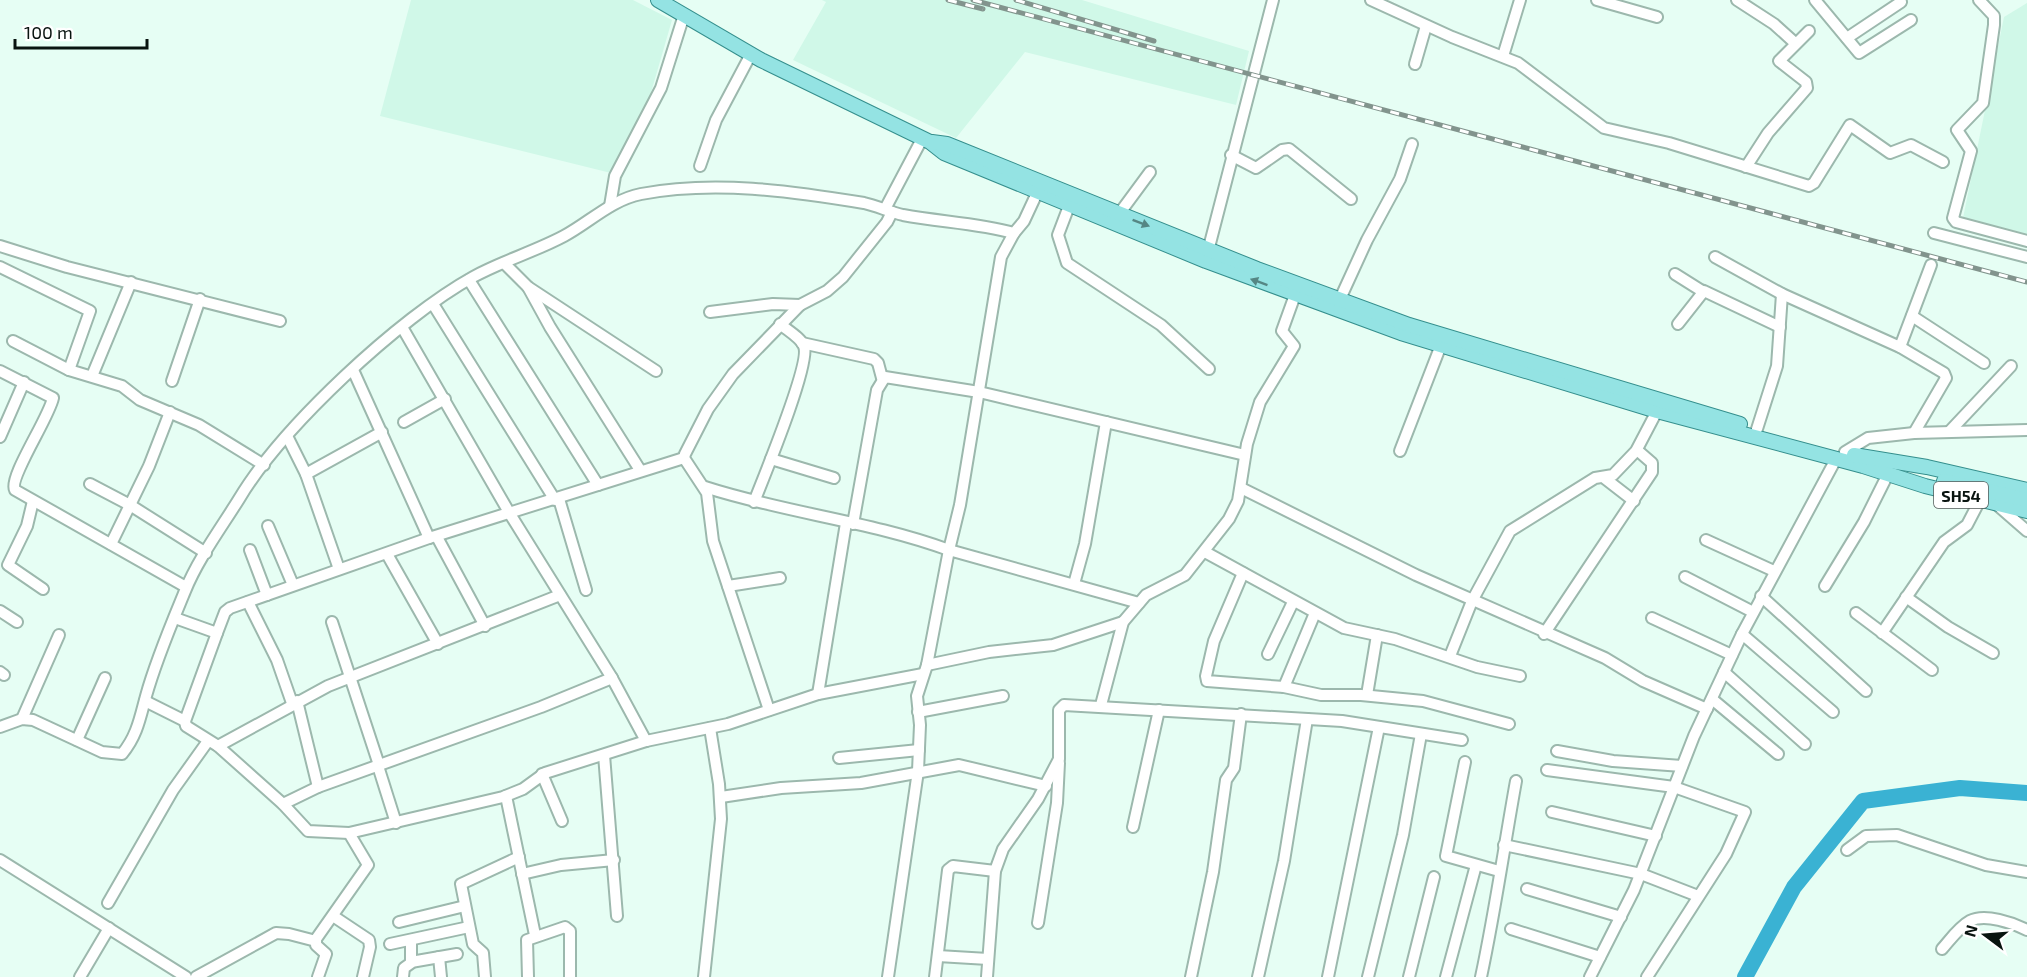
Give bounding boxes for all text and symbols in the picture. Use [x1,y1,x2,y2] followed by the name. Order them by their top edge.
[15,12,147,50] scale bar
[24,21,73,43] text: 100 m
[1132,218,1150,228] one-way arrow
[1250,276,1268,286] one-way arrow
[1934,482,1988,508] road number: SH54
[1955,905,2015,965] north arrow
[1959,923,1981,939] text: N

